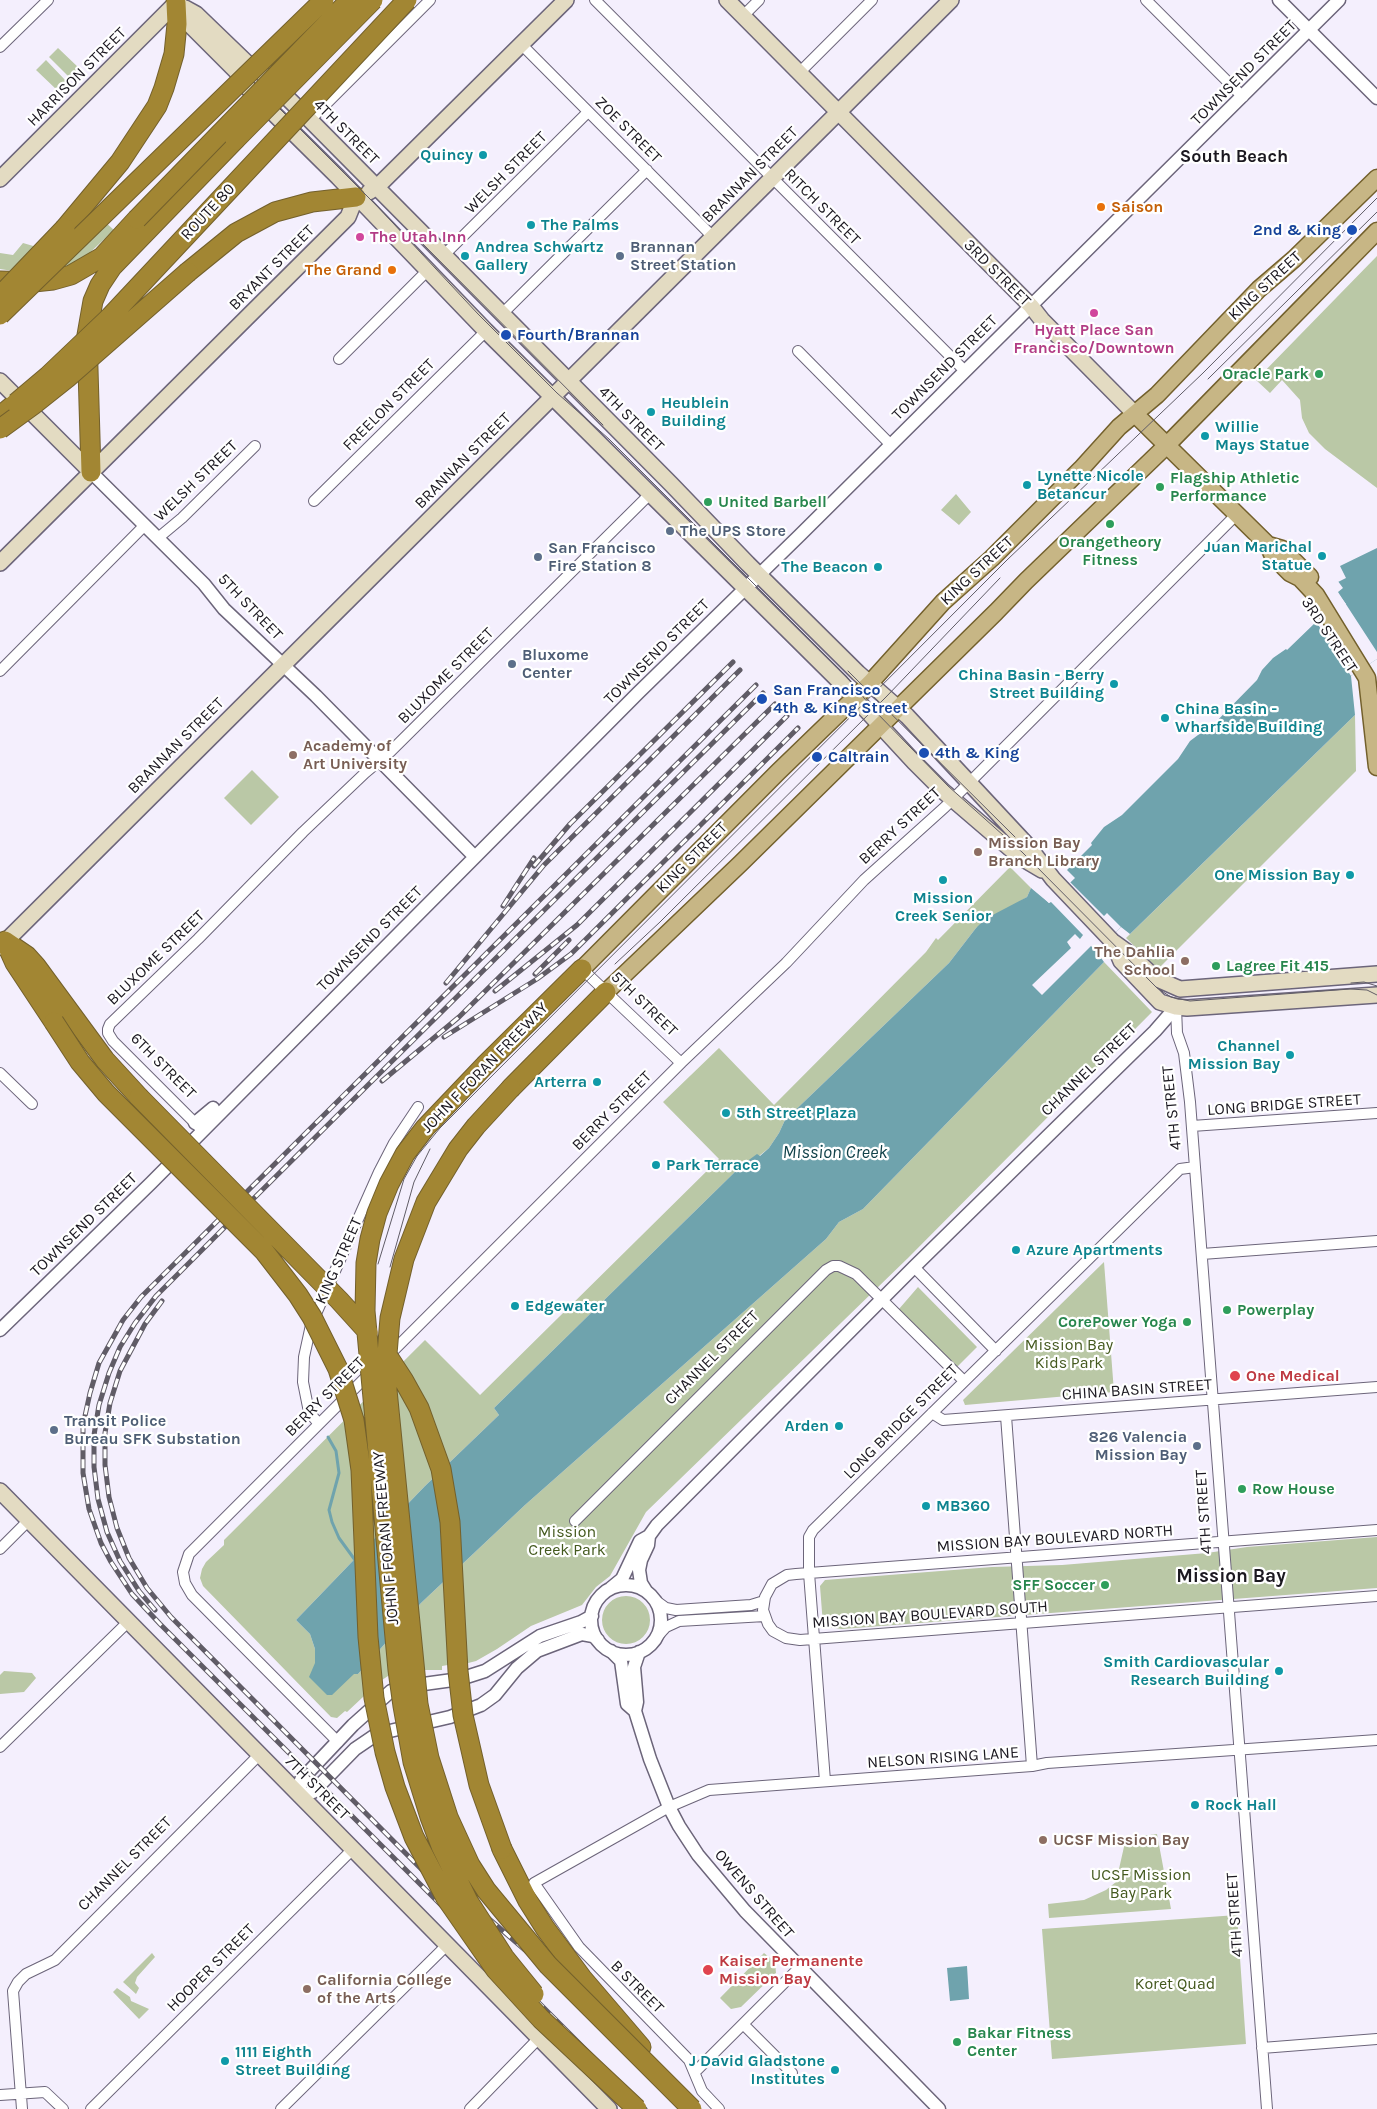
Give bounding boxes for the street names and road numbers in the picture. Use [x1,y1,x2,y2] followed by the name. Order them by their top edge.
[1187,16,1301,130] street label: TOWNSEND STREET
[23,23,131,131] street label: HARRISON STREET
[591,93,665,167] street label: ZOE STREET
[309,95,383,169] street label: 4TH STREET
[698,123,802,227] street label: BRANNAN STREET
[461,128,551,218] street label: WELSH STREET
[780,165,864,249] street label: RITCH STREET
[177,180,239,244] street label: ROUTE 80
[225,221,319,315] street label: BRYANT STREET
[959,235,1035,311] street label: 3RD STREET
[1225,247,1305,325] street label: KING STREET
[888,311,1002,425] street label: TOWNSEND STREET
[339,355,439,455] street label: FREELON STREET
[594,382,668,456] street label: 4TH STREET
[411,409,515,513] street label: BRANNAN STREET
[150,436,242,526] street label: WELSH STREET
[937,532,1017,610] street label: KING STREET
[214,570,286,644] street label: 5TH STREET
[1297,594,1361,676] street label: 3RD STREET
[600,595,714,709] street label: TOWNSEND STREET
[394,624,498,728] street label: BLUXOME STREET
[124,694,228,798] street label: BRANNAN STREET
[855,783,945,869] street label: BERRY STREET
[652,818,732,898] street label: KING STREET
[313,882,427,996] street label: TOWNSEND STREET
[103,907,209,1009] street label: BLUXOME STREET
[607,968,681,1040] street label: 5TH STREET
[418,999,552,1137] street label: JOHN F FORAN FREEWAY
[1037,1020,1141,1120] street label: CHANNEL STREET
[126,1029,200,1103] street label: 6TH STREET
[1158,1065,1186,1151] street label: 4TH STREET
[568,1067,656,1155] street label: BERRY STREET
[1206,1090,1362,1120] street label: LONG BRIDGE STREET
[27,1169,141,1281] street label: TOWNSEND STREET
[311,1215,367,1307] street label: KING STREET
[661,1307,763,1409] street label: CHANNEL STREET
[281,1353,369,1441] street label: BERRY STREET
[840,1361,962,1483] street label: LONG BRIDGE STREET
[1061,1375,1213,1405] street label: CHINA BASIN STREET
[369,1450,403,1626] street label: JOHN F FORAN FREEWAY
[1191,1469,1217,1555] street label: 4TH STREET
[936,1521,1174,1557] street label: MISSION BAY BOULEVARD NORTH
[811,1597,1049,1633] street label: MISSION BAY BOULEVARD SOUTH
[866,1743,1020,1773] street label: NELSON RISING LANE
[281,1752,353,1824] street label: 7TH STREET
[74,1813,176,1915] street label: CHANNEL STREET
[710,1846,798,1942] street label: OWENS STREET
[1222,1872,1248,1958] street label: 4TH STREET
[163,1920,259,2016] street label: HOOPER STREET
[606,1956,668,2018] street label: B STREET

